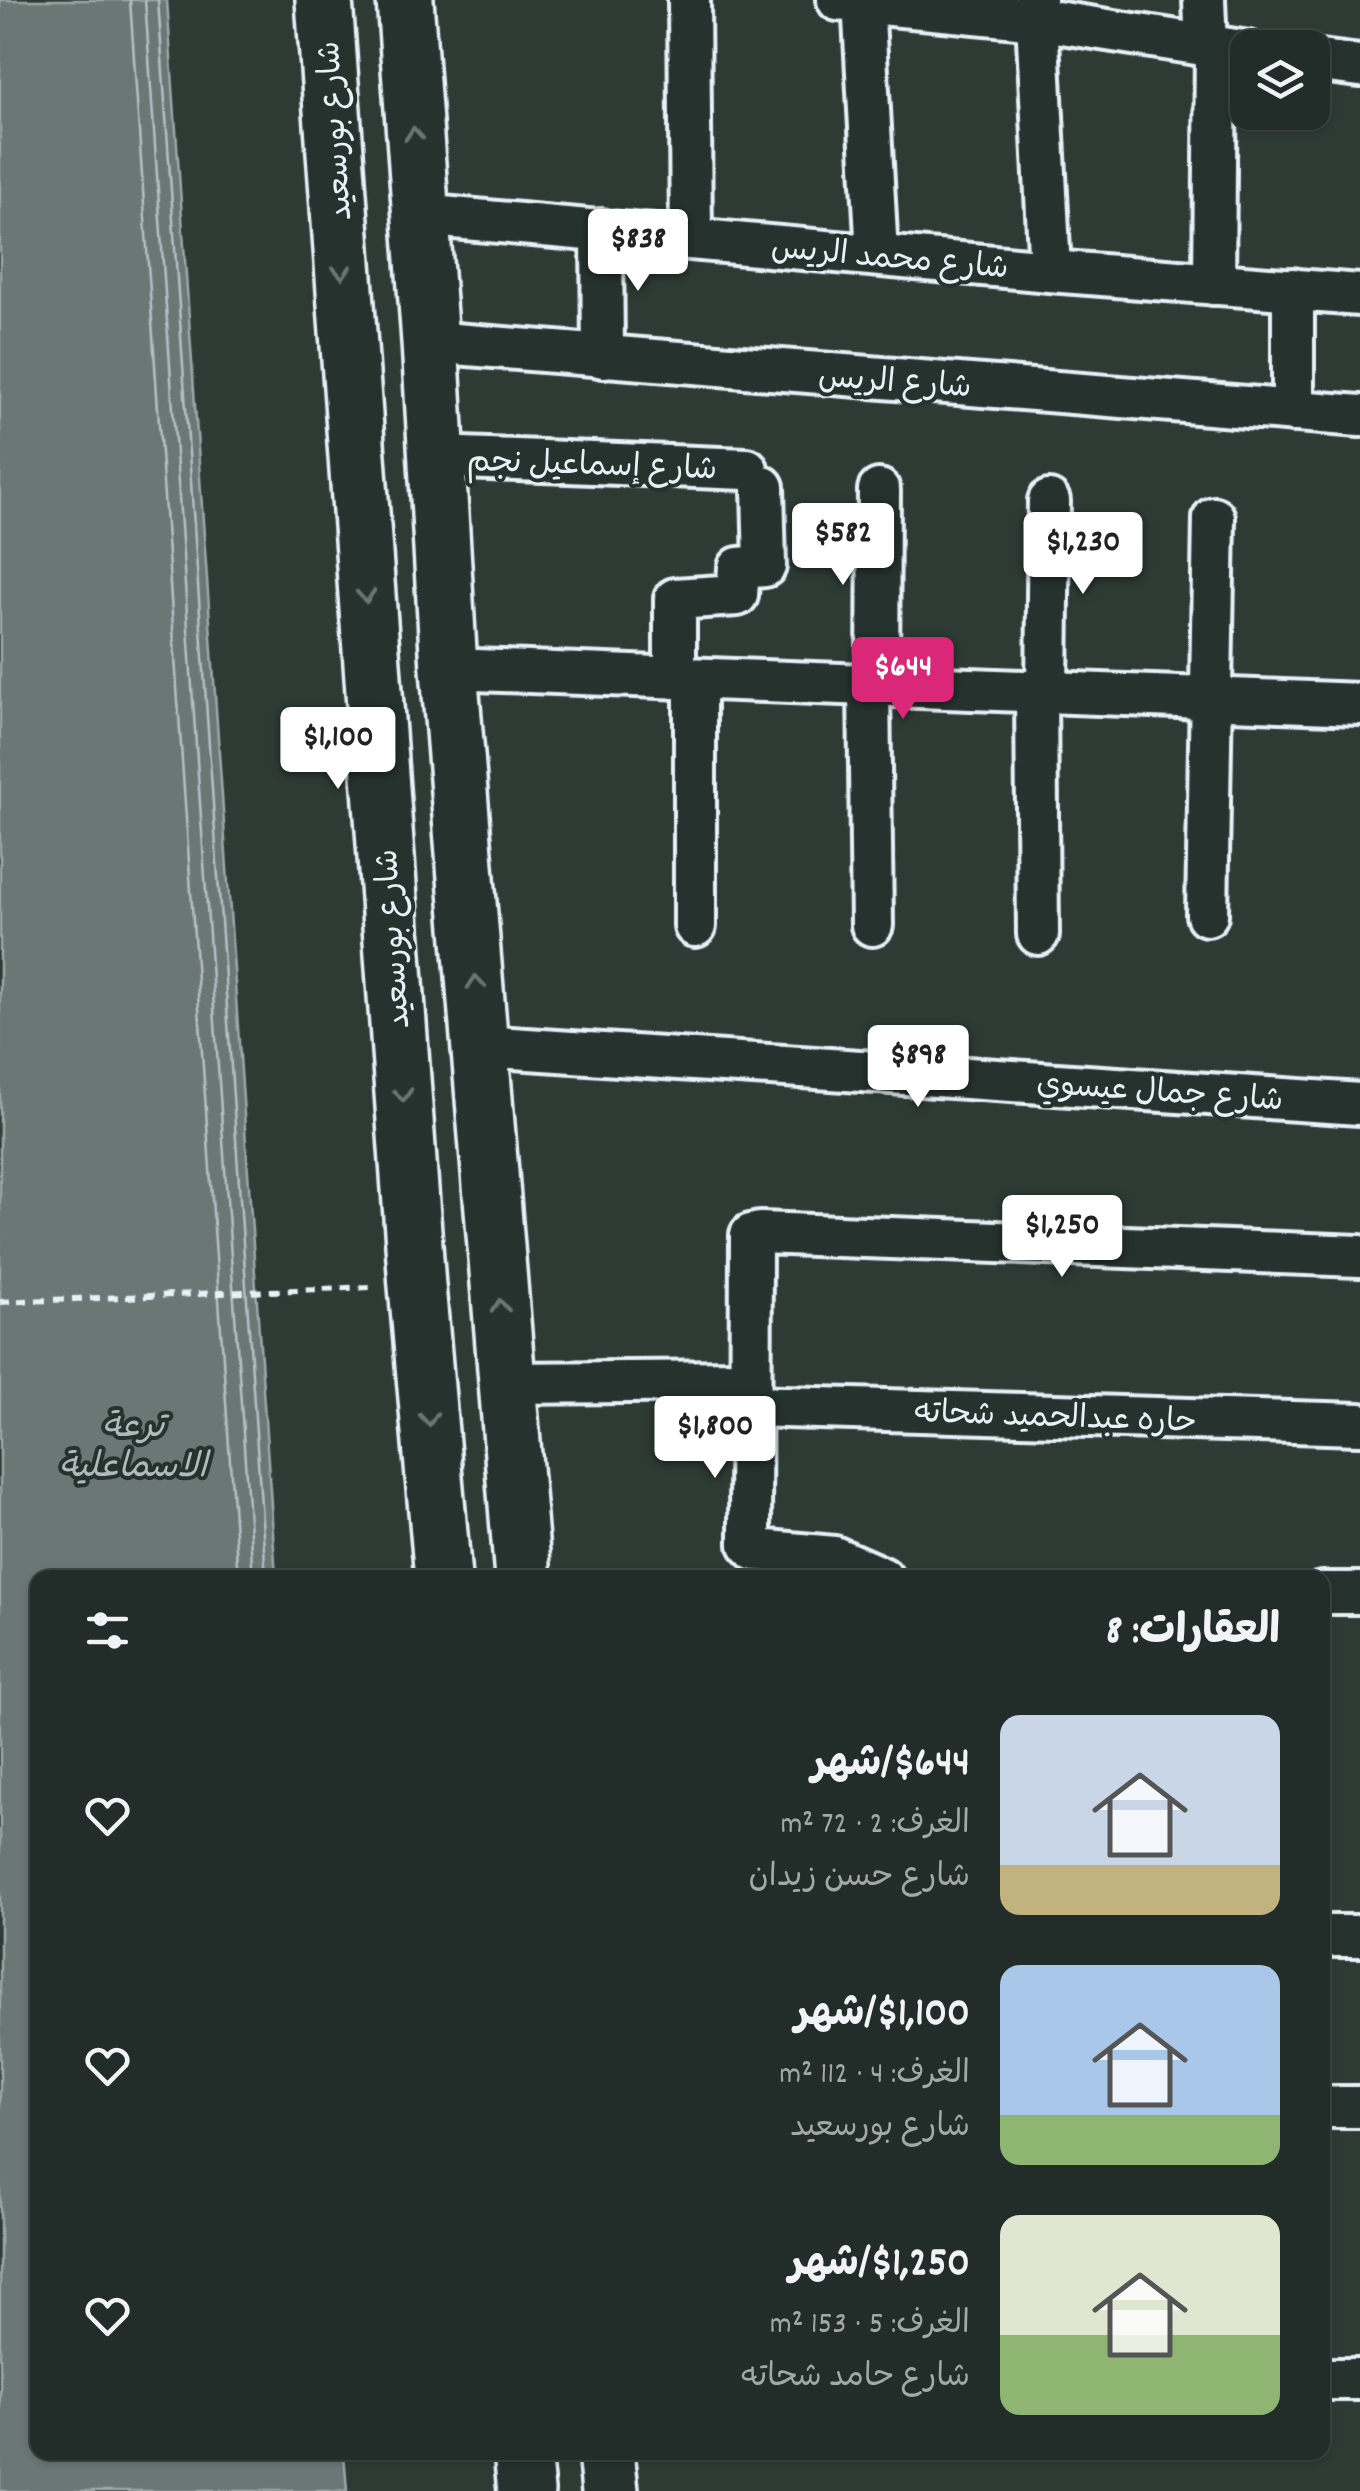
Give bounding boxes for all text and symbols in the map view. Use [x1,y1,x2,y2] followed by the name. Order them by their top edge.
[1230,30,1330,130] map controls
[1230,30,1330,130] button: layers
[309,39,367,222] street label: شارع بورسعيد
[404,126,426,142] one-way arrow
[579,209,697,294] pin: $838
[610,218,666,264] text: $838
[769,228,1010,294] street label: شارع محمد الريس
[331,264,352,280] one-way arrow
[816,357,973,413] street label: شارع الريس
[466,441,718,495] street label: شارع إسماعيل نجم
[784,503,902,588] pin: $582
[814,512,872,558] text: $582
[1002,512,1164,597] pin: $1,230
[1046,521,1120,567] text: $1,230
[355,588,376,604] one-way arrow
[844,637,962,722] pin: $644
[874,646,932,692] text: $644
[257,707,419,792] pin: $1,100
[302,716,374,762] text: $1,100
[367,847,425,1030] street label: شارع بورسعيد
[465,973,487,989] one-way arrow
[859,1025,977,1110] pin: $898
[890,1034,946,1080] text: $898
[1035,1063,1284,1127] street label: شارع جمال عيسوي
[391,1087,413,1103] one-way arrow
[981,1195,1143,1280] pin: $1,250
[1024,1204,1100,1250] text: $1,250
[490,1297,512,1313] one-way arrow
[913,1392,1196,1448] street label: حاره عبدالحميد شحاته
[634,1396,796,1481] pin: $1,800
[59,1404,211,1494] water label: ترعة الاسماعلية
[676,1405,754,1451] text: $1,800
[417,1411,439,1427] one-way arrow
[80,1603,135,1658] icon: filters
[1106,1604,1280,1664] text: العقارات: 8
[811,1736,970,1796] text: $644/شهر
[1080,1755,1200,1875] icon: home
[80,1788,135,1843] icon: heart
[780,1803,970,1849] text: الغرف: 2 · 72 m²
[749,1856,970,1902] text: شارع حسن زيدان
[795,1986,970,2046] text: $1,100/شهر
[1080,2005,1200,2125] icon: home
[80,2038,135,2093] icon: heart
[779,2053,970,2099] text: الغرف: 4 · 112 m²
[790,2106,970,2152] text: شارع بورسعيد
[789,2236,970,2296] text: $1,250/شهر
[1080,2255,1200,2375] icon: home
[80,2288,135,2343] icon: heart
[770,2303,970,2349] text: الغرف: 5 · 153 m²
[741,2356,970,2402] text: شارع حامد شحاته

